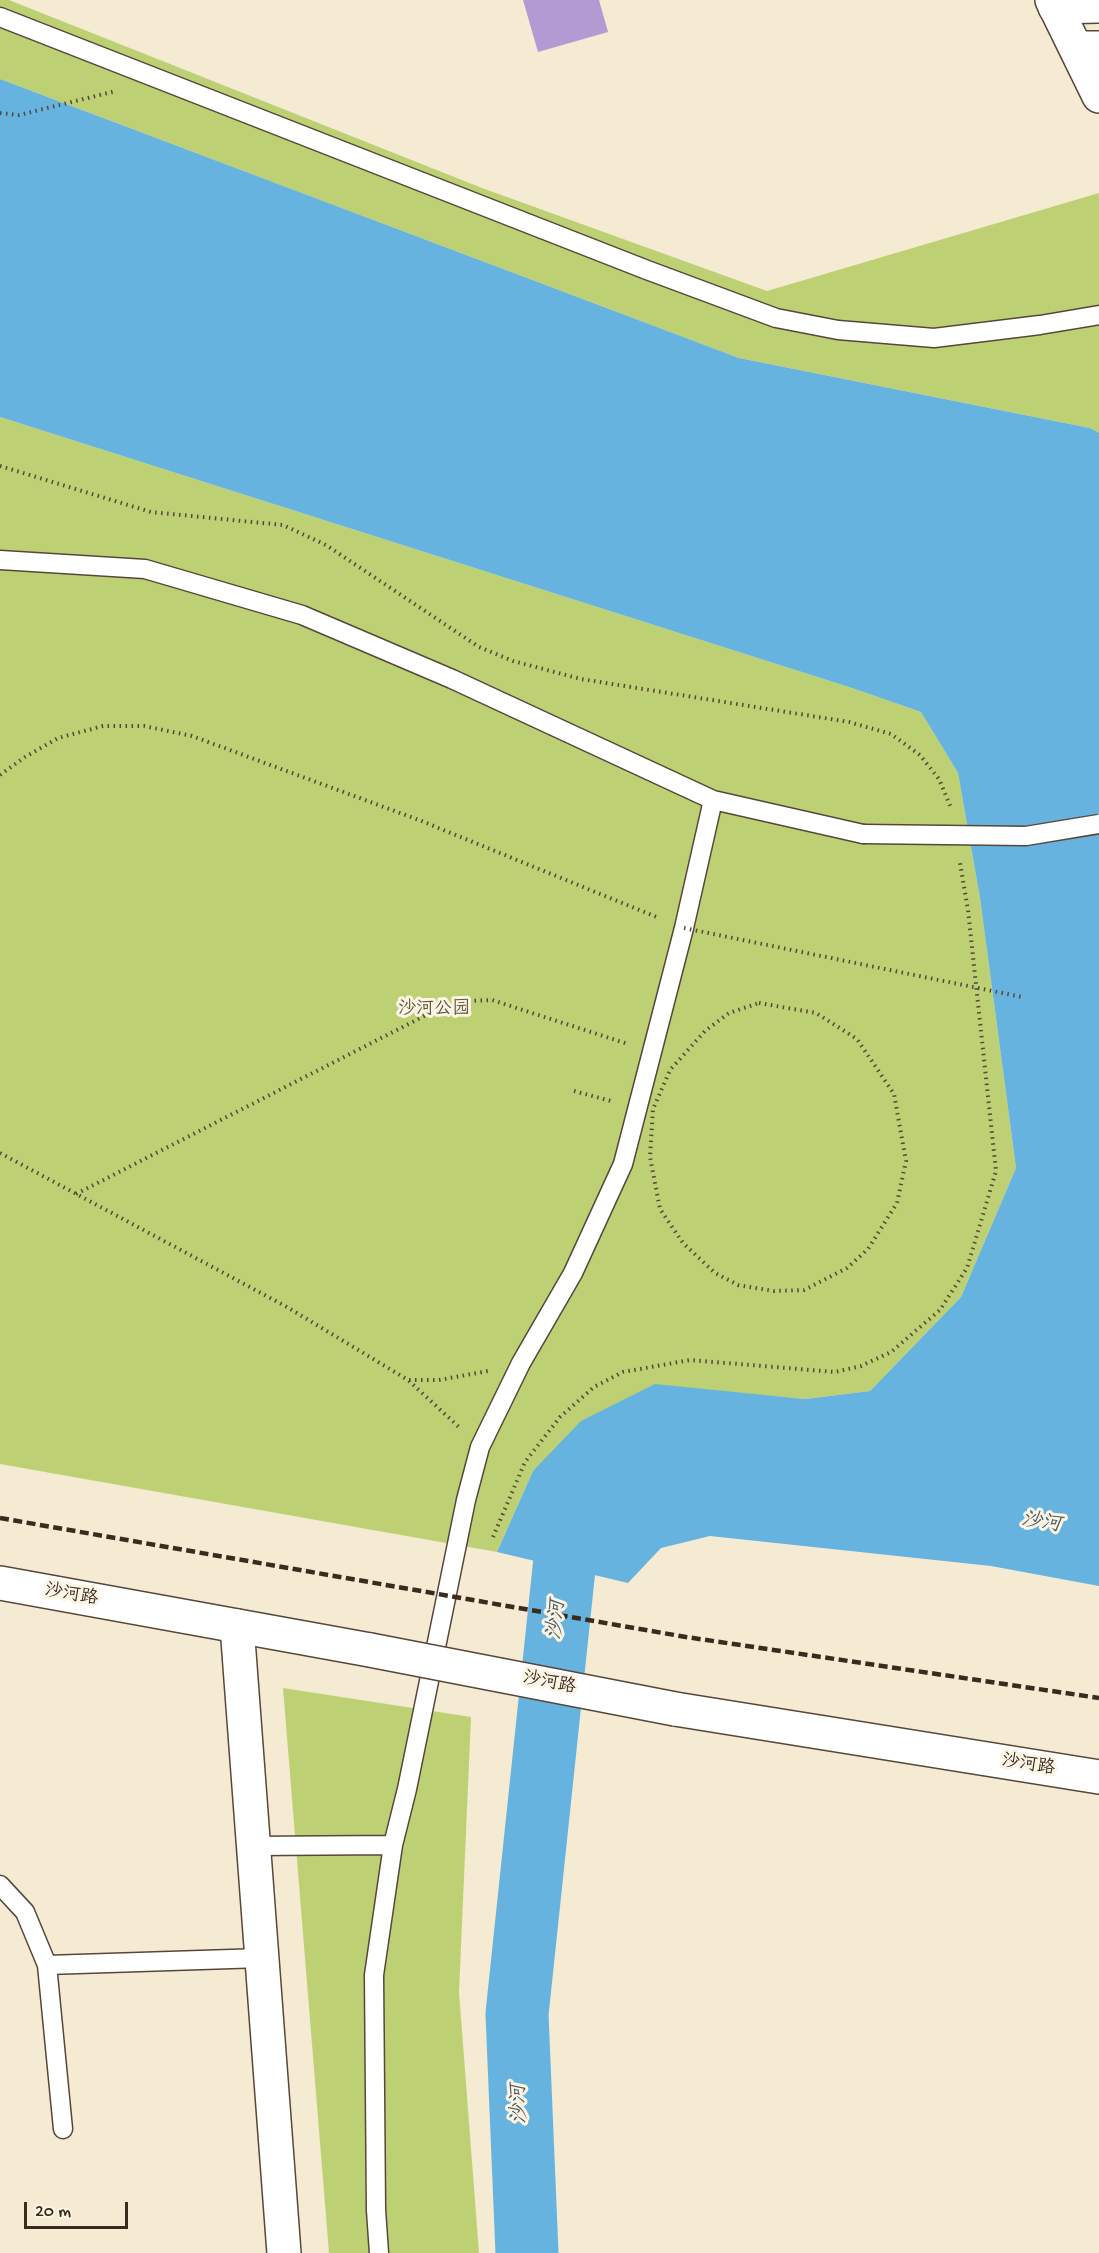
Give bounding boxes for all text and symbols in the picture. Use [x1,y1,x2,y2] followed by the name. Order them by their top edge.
[398,999,470,1021] park label: 沙河公园
[1019,1509,1063,1539] water label: 沙河
[43,1581,99,1611] street label: 沙河路
[544,1599,572,1641] water label: 沙河
[520,1668,578,1700] street label: 沙河路
[1000,1751,1056,1781] street label: 沙河路
[508,2084,534,2124] water label: 沙河
[27,2190,130,2228] scale bar
[35,2202,71,2223] text: 20 m

